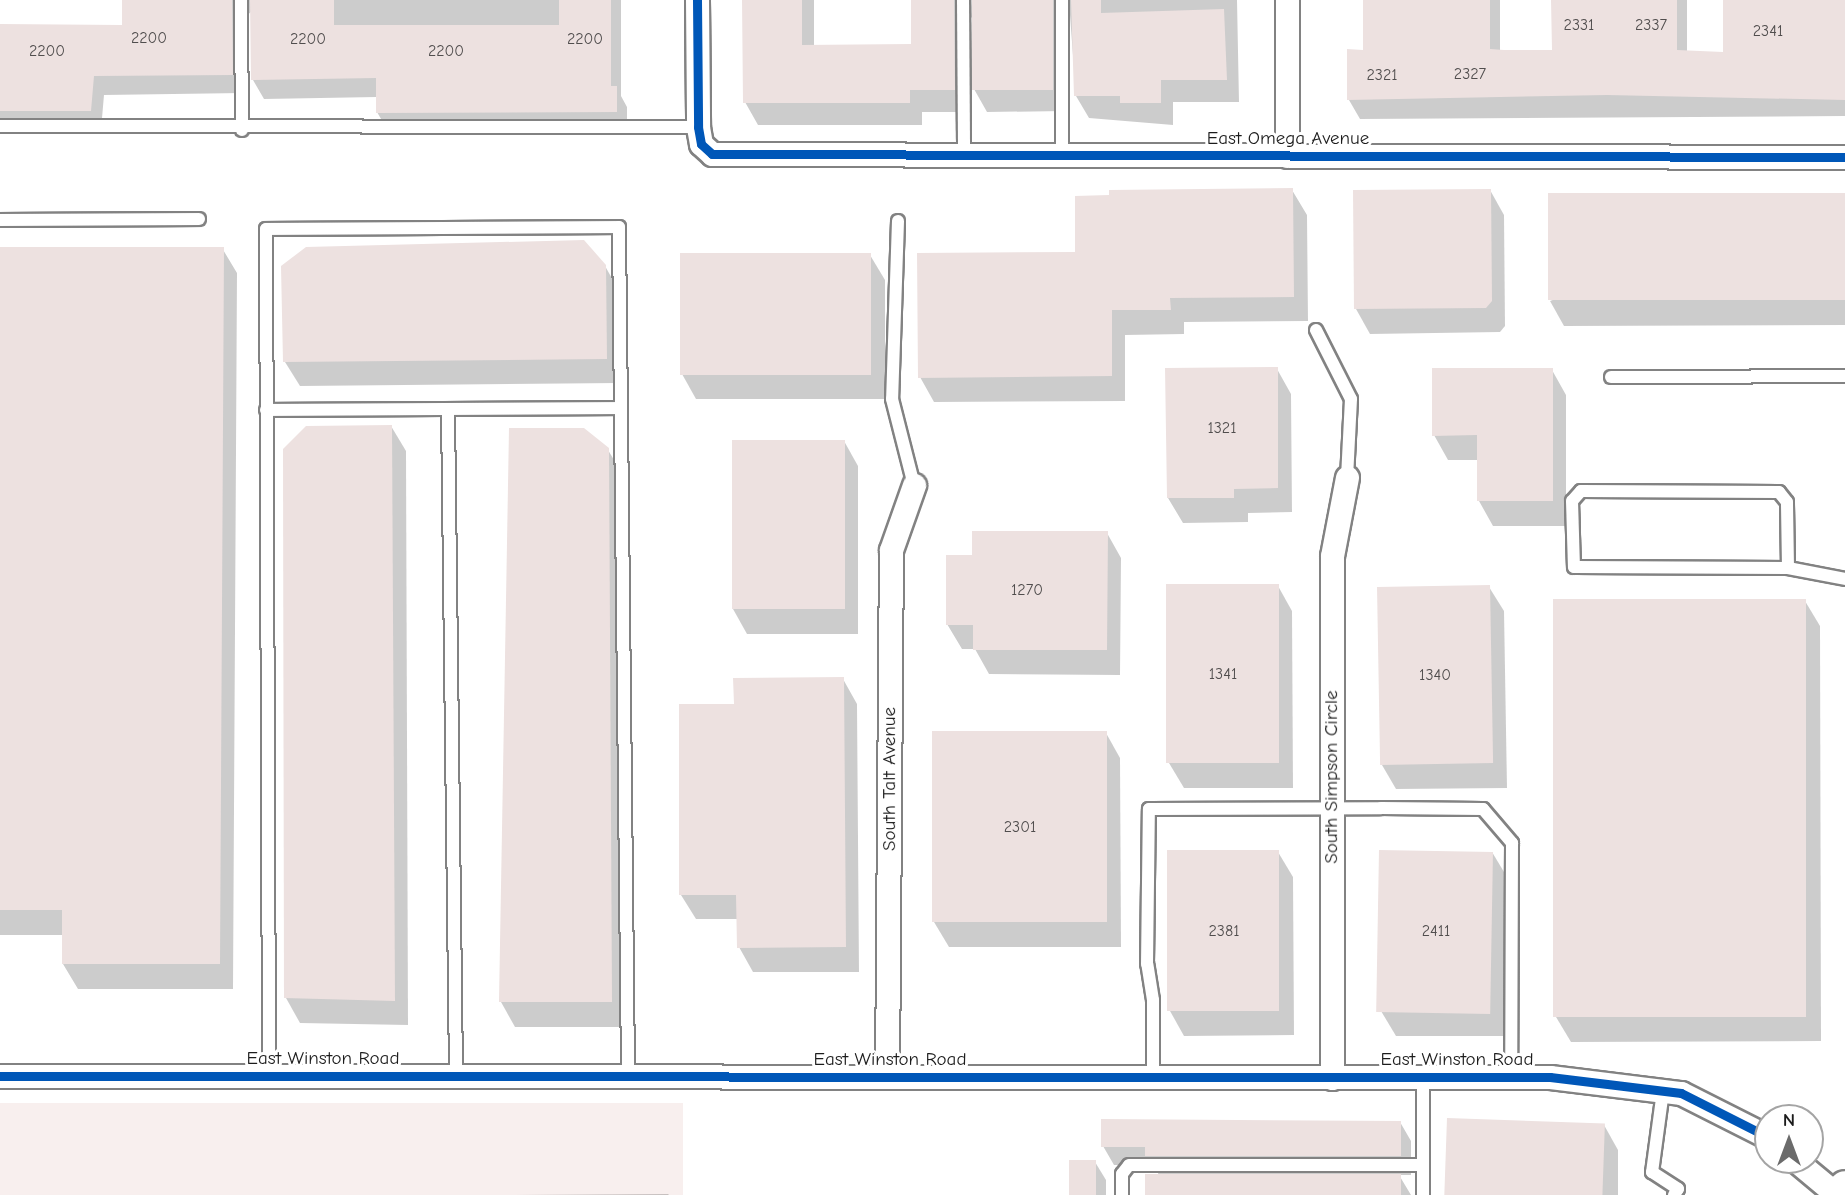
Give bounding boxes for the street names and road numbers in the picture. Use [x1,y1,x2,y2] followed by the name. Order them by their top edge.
[1207,128,1369,150] street label: East Omega Avenue
[1321,690,1343,864] street label: South Simpson Circle
[879,707,901,851] street label: South Talt Avenue
[247,1048,399,1070] street label: East Winston Road
[814,1049,966,1071] street label: East Winston Road
[1381,1049,1533,1071] street label: East Winston Road

